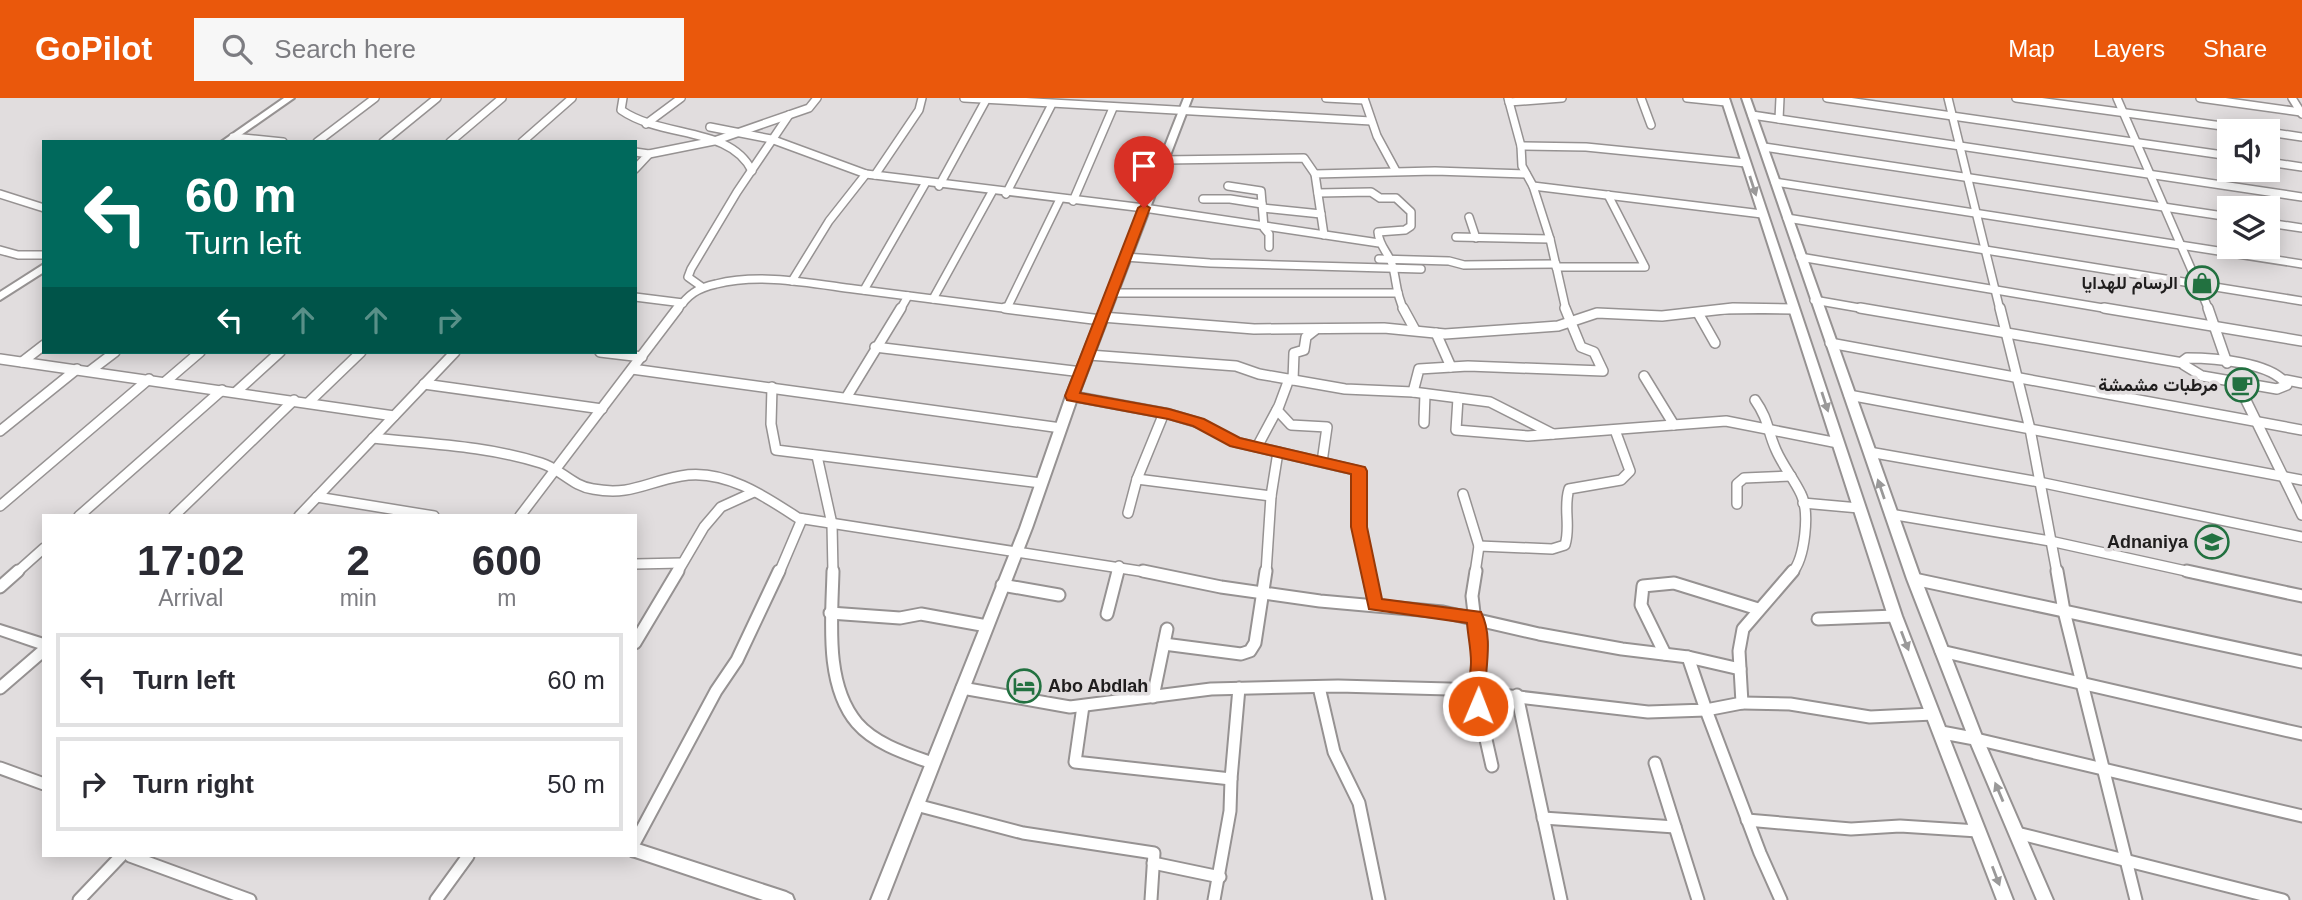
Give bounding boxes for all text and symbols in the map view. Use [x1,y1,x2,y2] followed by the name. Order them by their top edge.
[194,18,684,81] search box
[35,30,152,67] text: GoPilot
[218,30,256,68] icon: search
[274,34,416,64] text: Search here
[2008,35,2055,62] text: Map
[2093,35,2165,62] text: Layers
[2203,35,2267,62] text: Share
[2217,119,2280,259] map controls
[2217,119,2280,182] button: sound
[1114,136,1174,208] pin
[1125,147,1163,185] icon: arrive
[70,168,161,259] icon: left
[185,168,297,222] text: 60 m
[1749,176,1759,197] one-way arrow
[2217,196,2280,259] button: layers
[185,225,301,261] text: Turn left
[2183,264,2221,302] shop icon: الرسام للهدايا
[2082,273,2178,295] place label: الرسام للهدايا
[211,301,249,339] icon: left
[284,301,322,339] icon: ahead
[357,301,395,339] icon: ahead
[430,301,468,339] icon: right
[2223,366,2261,404] cafe icon: مرطبات مشمشة
[2098,375,2218,396] place label: مرطبات مشمشة
[1820,392,1831,413] one-way arrow
[1875,478,1886,499] one-way arrow
[2193,523,2231,561] school or university icon: Adnaniya
[2107,532,2189,552] place label: Adnaniya
[137,537,245,584] text: 17:02
[346,537,370,584] text: 2
[472,537,542,584] text: 600
[158,585,223,611] text: Arrival
[340,585,377,611] text: min
[497,585,516,611] text: m
[1899,631,1910,652] one-way arrow
[74,661,112,699] icon: left
[133,665,235,695] text: Turn left
[547,665,605,695] text: 60 m
[1005,667,1043,705] hotel icon: Abo Abdlah
[1441,669,1515,743] position arrow
[1048,676,1148,696] place label: Abo Abdlah
[74,765,112,803] icon: right
[133,769,254,799] text: Turn right
[547,769,605,799] text: 50 m
[1993,782,2004,803] one-way arrow
[1990,866,2001,887] one-way arrow

